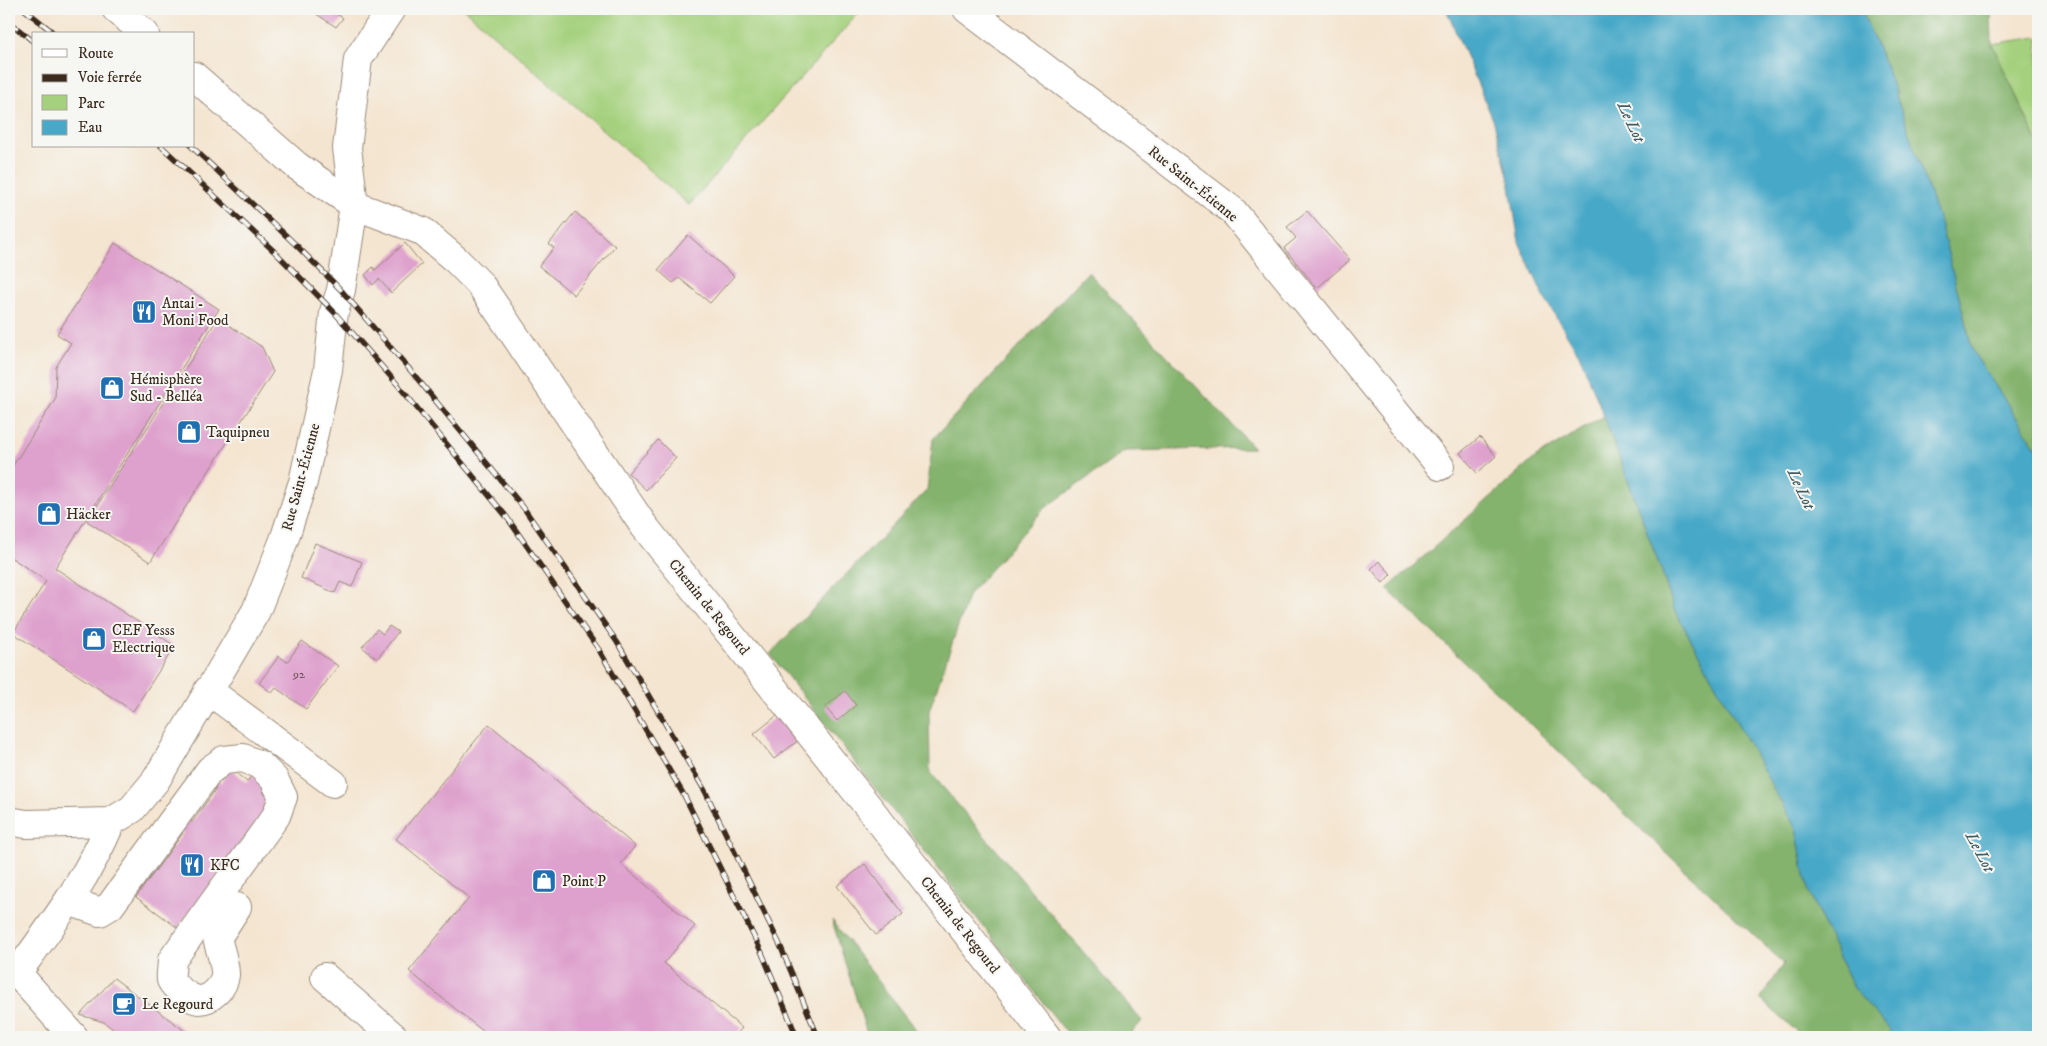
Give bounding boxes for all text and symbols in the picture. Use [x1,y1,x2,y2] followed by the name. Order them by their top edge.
[32,32,195,148] legend
[78,44,113,63] text: Route
[77,68,142,87] text: Voie ferrée
[78,94,106,113] text: Parc
[1612,98,1650,147] water label: Le Lot
[78,118,102,137] text: Eau
[1144,142,1242,226] street label: Rue Saint-Étienne
[162,294,229,330] place label: Antai - Moni Food
[131,299,157,325] restaurant icon: Antai - Moni Food
[130,370,203,406] place label: Hémisphère Sud - Belléa
[99,375,125,401] shop icon: Hémisphère Sud - Belléa
[176,419,202,445] shop icon: Taquipneu
[277,421,325,533] street label: Rue Saint-Étienne
[206,423,270,442] place label: Taquipneu
[1782,465,1820,514] water label: Le Lot
[36,501,62,527] shop icon: Häcker
[66,505,111,524] place label: Häcker
[664,555,754,659] street label: Chemin de Regourd
[112,621,175,657] place label: CEF Yesss Electrique
[81,626,107,652] shop icon: CEF Yesss Electrique
[292,667,305,682] house number: 92
[1961,828,1999,877] water label: Le Lot
[179,852,205,878] restaurant icon: KFC
[210,856,240,875] place label: KFC
[531,868,557,894] shop icon: Point P
[562,872,606,891] place label: Point P
[916,873,1004,978] street label: Chemin de Regourd
[111,991,137,1017] cafe icon: Le Regourd
[142,995,214,1014] place label: Le Regourd

